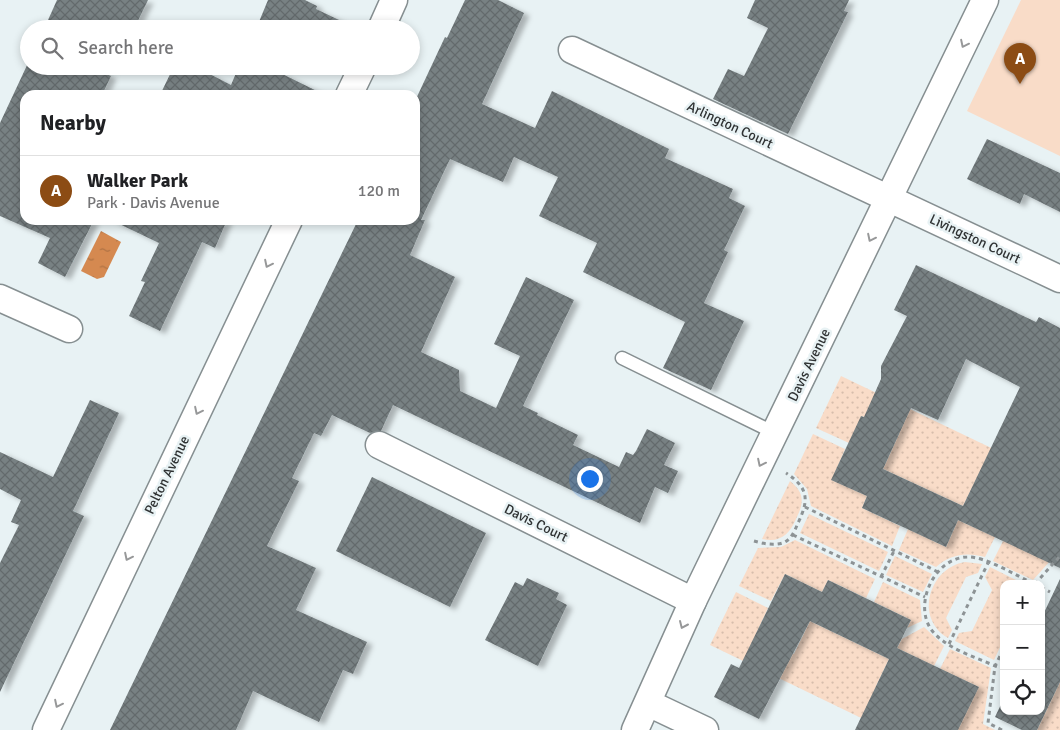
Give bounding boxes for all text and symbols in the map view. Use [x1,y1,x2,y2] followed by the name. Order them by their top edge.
[20,20,420,75] search box
[38,34,66,62] icon: search
[78,36,174,60] text: Search here
[959,39,970,48] one-way arrow
[1004,43,1036,84] pin: A
[684,98,776,152] street label: Arlington Court
[40,110,106,136] text: Nearby
[87,169,188,193] text: Walker Park
[51,181,61,201] text: A
[358,181,400,201] text: 120 m
[87,193,220,213] text: Park · Davis Avenue
[927,211,1023,268] street label: Livingston Court
[866,233,877,242] one-way arrow
[264,259,274,268] one-way arrow
[784,326,834,404] street label: Davis Avenue
[194,406,204,415] one-way arrow
[141,433,193,517] street label: Pelton Avenue
[757,457,767,466] one-way arrow
[577,466,603,492] your location
[501,500,571,546] street label: Davis Court
[124,552,134,561] one-way arrow
[1000,580,1045,715] map controls
[1000,580,1045,625] button: +
[678,620,689,629] one-way arrow
[1000,625,1045,670] button: −
[1000,670,1045,715] button: locate
[54,699,64,708] one-way arrow

